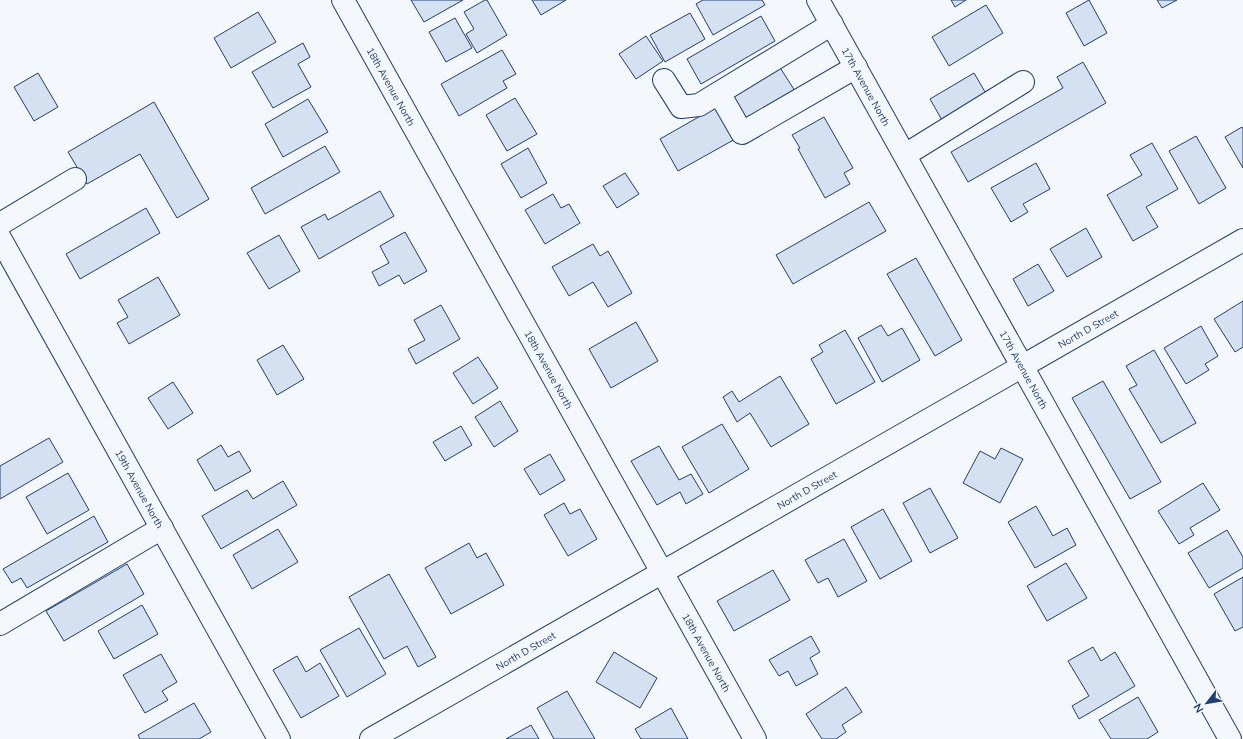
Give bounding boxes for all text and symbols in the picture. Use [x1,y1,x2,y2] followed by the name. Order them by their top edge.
[364,45,418,128] street label: 18th Avenue North
[839,45,893,128] street label: 17th Avenue North
[1056,306,1121,351] street label: North D Street
[522,328,576,411] street label: 18th Avenue North
[997,328,1051,411] street label: 17th Avenue North
[113,447,167,530] street label: 19th Avenue North
[774,467,839,512] street label: North D Street
[680,611,734,694] street label: 18th Avenue North
[493,628,558,673] street label: North D Street
[1187,683,1227,723] north arrow
[1190,701,1207,715] text: N

